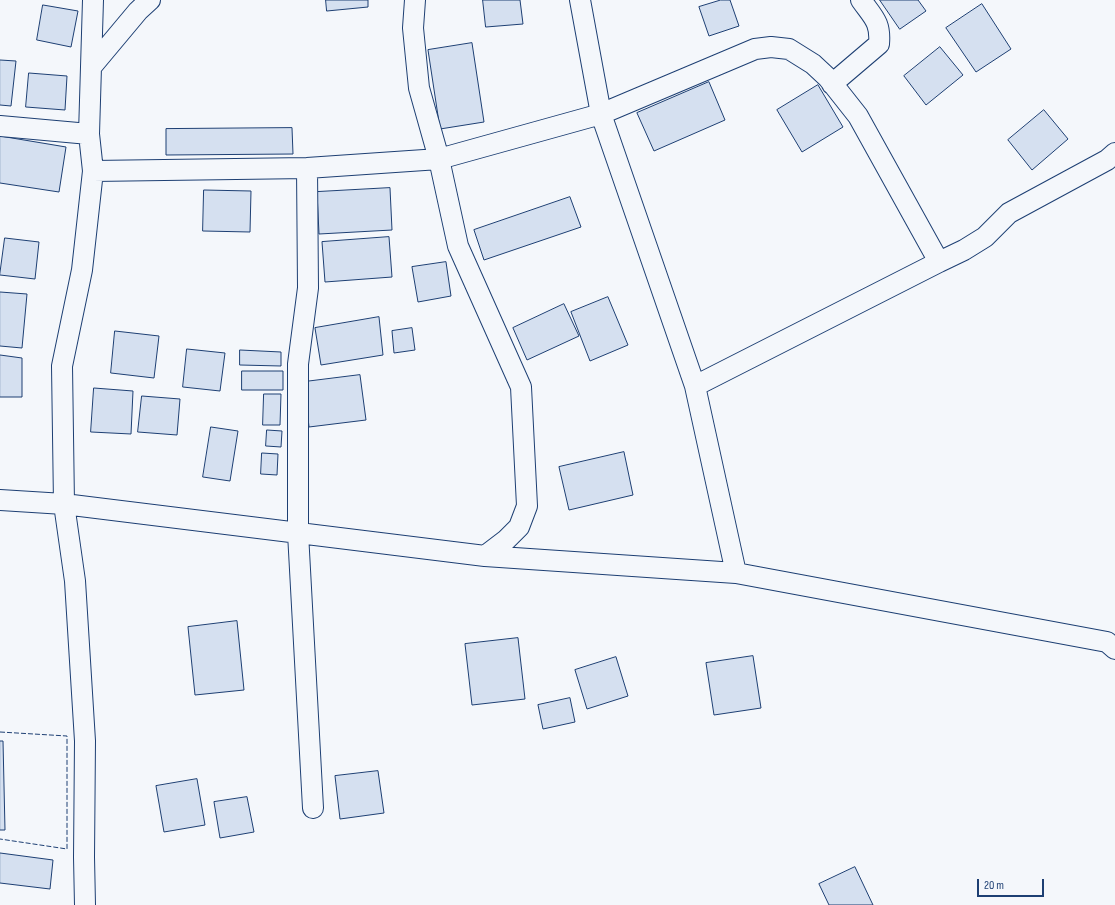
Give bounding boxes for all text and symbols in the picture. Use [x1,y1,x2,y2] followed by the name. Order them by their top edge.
[979,871,1046,897] scale bar
[984,878,1004,893] text: 20 m

